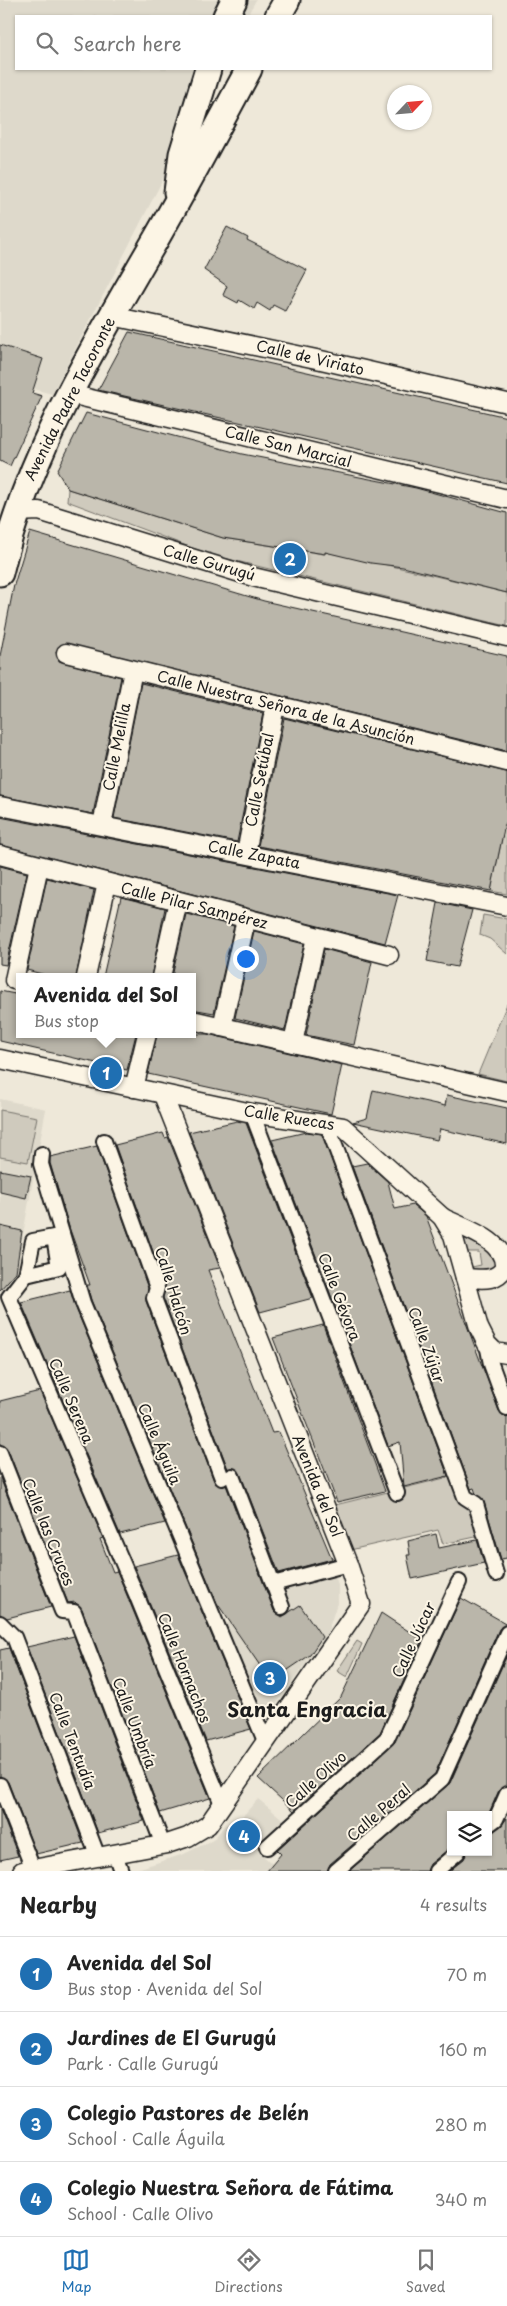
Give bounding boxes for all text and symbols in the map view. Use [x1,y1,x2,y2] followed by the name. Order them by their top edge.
[15,15,492,70] search box
[33,29,61,57] icon: search
[73,29,182,57] text: Search here
[387,85,432,130] north arrow
[17,313,120,484] street label: Avenida Padre Tacoronte
[254,333,367,380] street label: Calle de Viriato
[223,419,354,472] street label: Calle San Marcial
[160,537,258,586] street label: Calle Gurugú
[274,540,306,578] pin: 2
[155,663,418,750] street label: Calle Nuestra Señora de la Asunción
[96,700,135,793] street label: Calle Melilla
[238,731,279,829] street label: Calle Setúbal
[206,833,303,874] street label: Calle Zapata
[118,875,270,934] street label: Calle Pilar Sampérez
[233,946,259,972] your location
[16,973,196,1038] popup
[34,980,178,1008] text: Avenida del Sol
[34,1008,99,1032] text: Bus stop
[90,1054,122,1092] pin: 1
[242,1098,336,1135] street label: Calle Ruecas
[150,1243,199,1338] street label: Calle Halcón
[313,1249,368,1345] street label: Calle Gévora
[403,1303,452,1386] street label: Calle Zújar
[44,1354,101,1447] street label: Calle Serena
[133,1399,188,1488] street label: Calle Águila
[287,1431,349,1540] street label: Avenida del Sol
[17,1474,82,1589] street label: Calle las Cruces
[385,1597,440,1681] street label: Calle Júcar
[153,1609,218,1726] street label: Calle Hornachos
[254,1659,286,1697] pin: 3
[107,1674,164,1772] street label: Calle Umbría
[44,1688,103,1793] street label: Calle Tentudía
[227,1694,387,1724] district label: Santa Engracia
[279,1745,351,1813] street label: Calle Olivo
[341,1777,415,1846] street label: Calle Peral
[447,1811,492,1856] map controls
[447,1811,492,1856] button: layers
[228,1817,260,1855] pin: 4
[20,1888,97,1920] text: Nearby
[420,1892,487,1916] text: 4 results
[67,1948,212,1976] text: Avenida del Sol
[32,1962,40,1986] text: 1
[447,1962,487,1986] text: 70 m
[67,1976,262,2000] text: Bus stop · Avenida del Sol
[67,2023,276,2051] text: Jardines de El Gurugú
[30,2037,42,2061] text: 2
[439,2037,487,2061] text: 160 m
[67,2051,218,2075] text: Park · Calle Gurugú
[67,2098,309,2126] text: Colegio Pastores de Belén
[31,2112,41,2136] text: 3
[435,2112,487,2136] text: 280 m
[67,2126,225,2150] text: School · Calle Águila
[67,2173,394,2201] text: Colegio Nuestra Señora de Fátima
[31,2187,41,2211] text: 4
[435,2187,487,2211] text: 340 m
[67,2201,213,2225] text: School · Calle Olivo
[62,2246,91,2297] tab: Map
[215,2246,283,2297] tab: Directions
[406,2246,445,2297] tab: Saved

